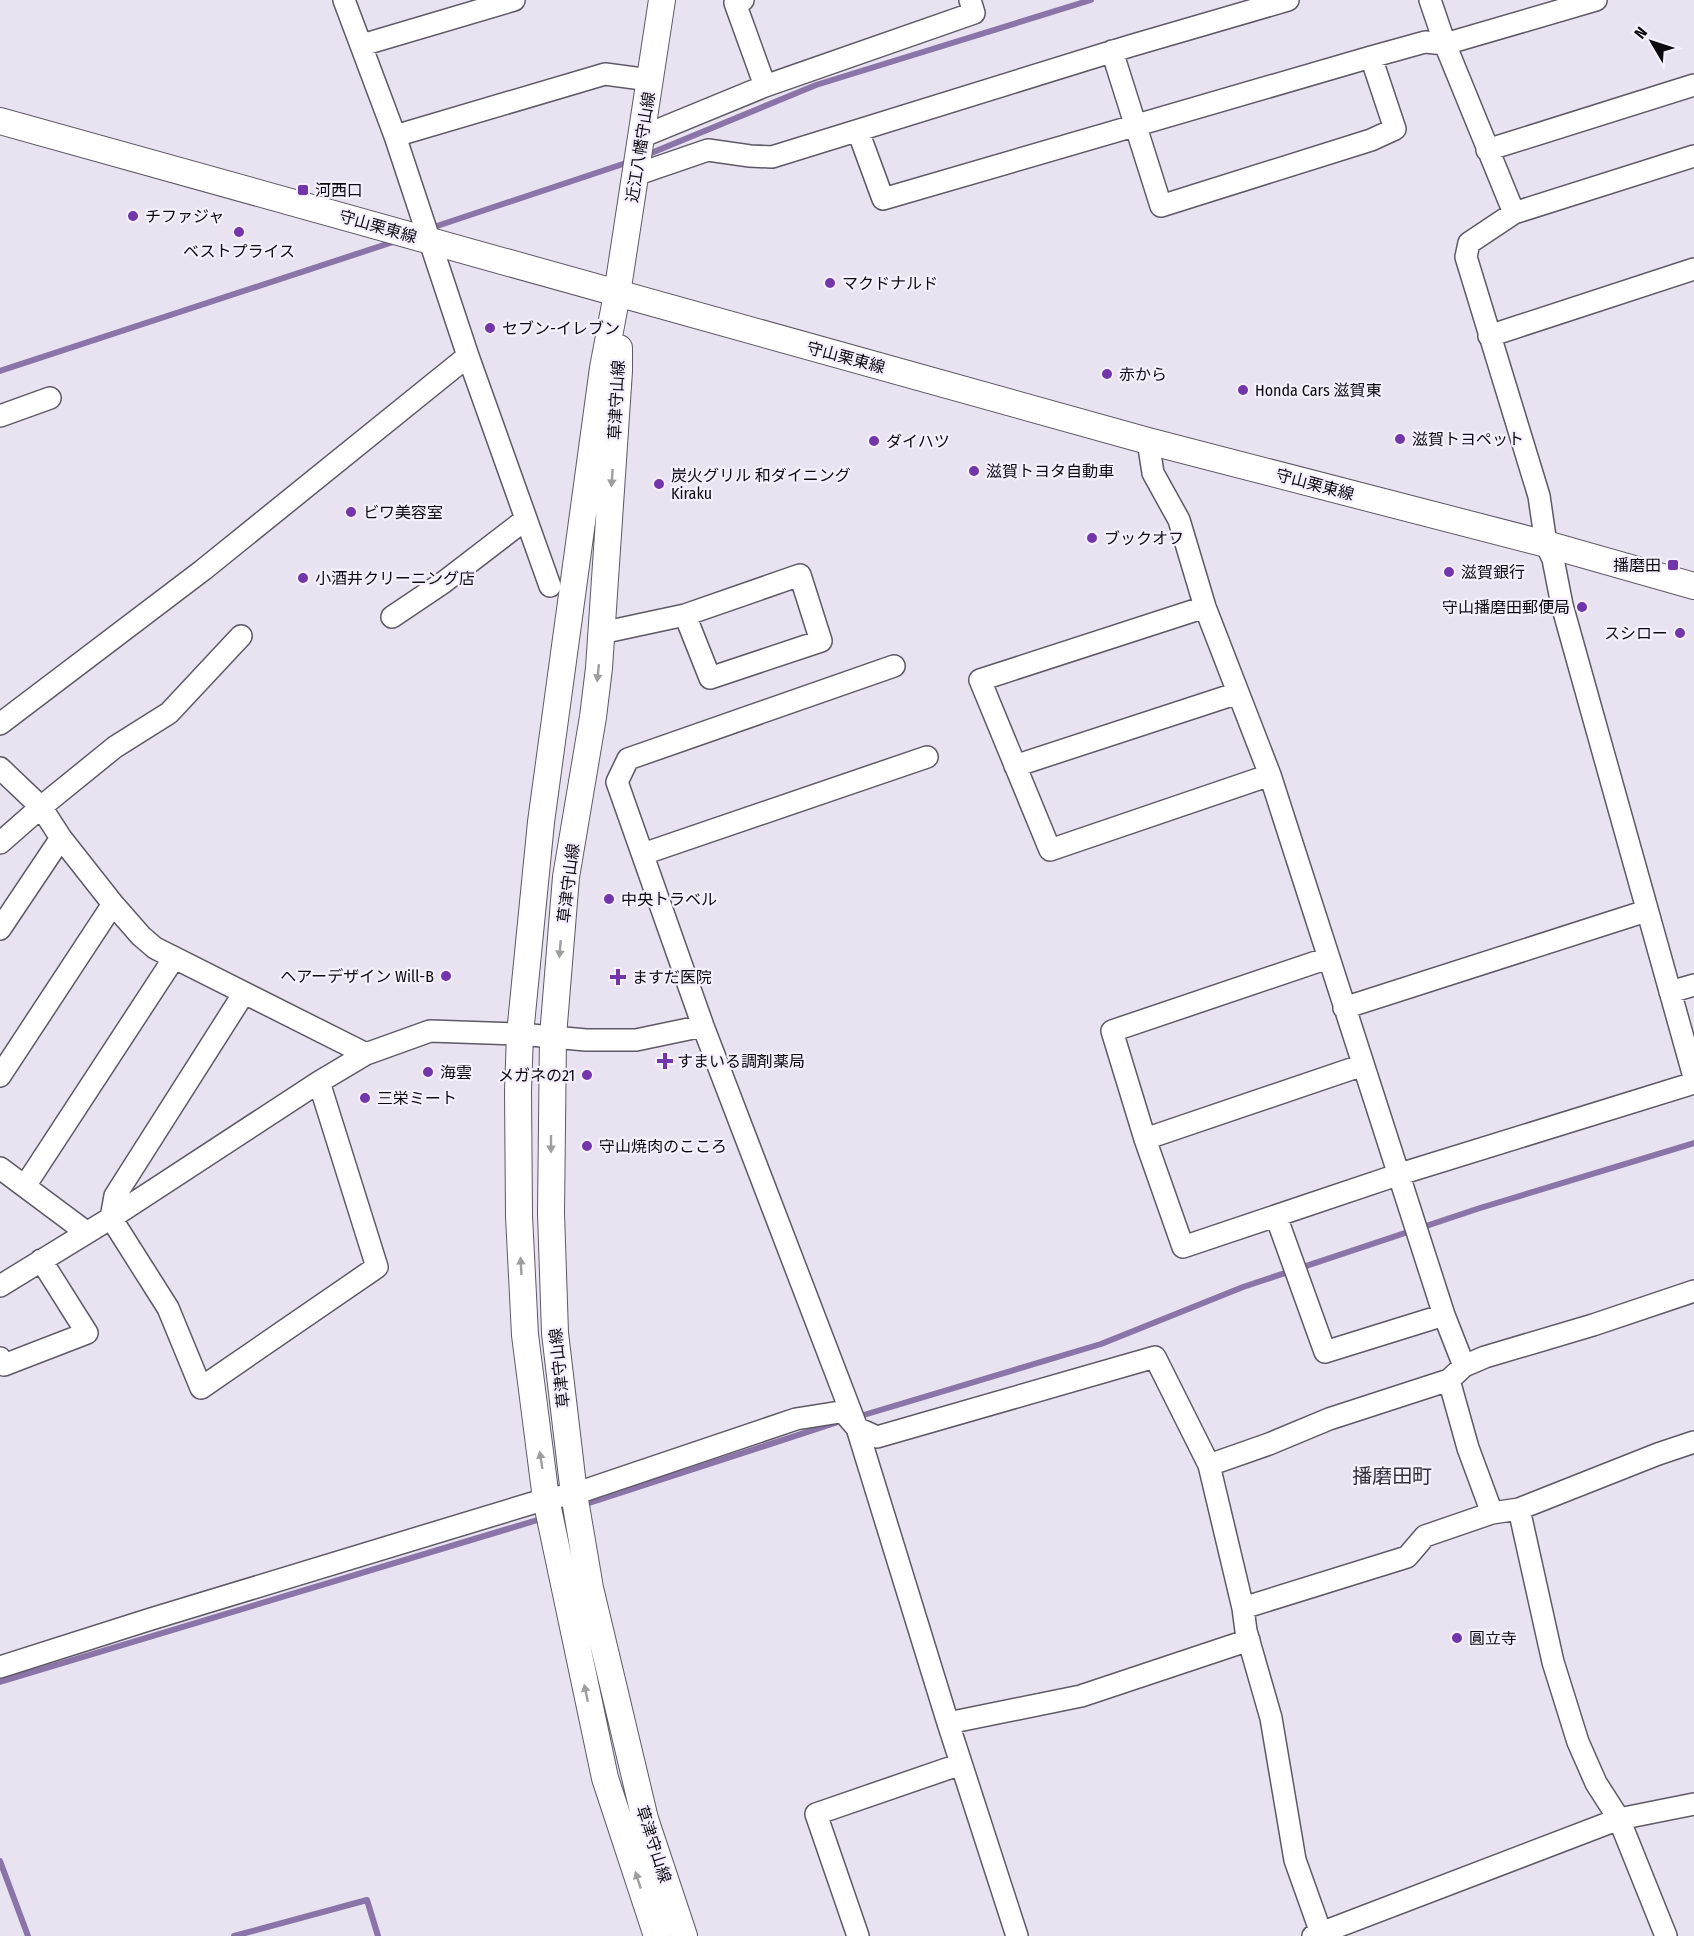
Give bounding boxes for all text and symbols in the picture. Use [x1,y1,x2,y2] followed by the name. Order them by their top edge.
[1622,12,1682,72] north arrow
[1630,23,1651,43] text: N
[622,90,659,204] street label: 近江八幡守山線
[315,181,363,200] place label: 河西口
[296,183,310,197] marker: 河西口
[337,206,419,247] street label: 守山栗東線
[145,207,224,226] place label: チファジャ
[126,209,140,223] marker: チファジャ
[232,225,246,239] marker: ベストプライス
[183,242,295,261] place label: ベストプライス
[842,274,938,293] place label: マクドナルド
[823,276,837,290] marker: マクドナルド
[502,319,620,338] place label: セブン-イレブン
[483,321,497,335] marker: セブン-イレブン
[805,338,887,377] street label: 守山栗東線
[605,360,628,440] street label: 草津守山線
[1119,365,1167,384] place label: 赤から
[1100,367,1114,381] marker: 赤から
[1255,381,1381,400] place label: Honda Cars 滋賀東
[1236,383,1250,397] marker: Honda Cars 滋賀東
[1412,430,1524,449] place label: 滋賀トヨペット
[886,432,950,451] place label: ダイハツ
[1393,432,1407,446] marker: 滋賀トヨペット
[867,434,881,448] marker: ダイハツ
[986,462,1114,481] place label: 滋賀トヨタ自動車
[967,464,981,478] marker: 滋賀トヨタ自動車
[1274,465,1356,504] street label: 守山栗東線
[671,466,851,503] place label: 炭火グリル 和ダイニング Kiraku
[607,469,617,488] one-way arrow
[652,477,666,491] marker: 炭火グリル 和ダイニング Kiraku
[363,503,443,522] place label: ビワ美容室
[344,505,358,519] marker: ビワ美容室
[1104,529,1184,548] place label: ブックオフ
[1085,531,1099,545] marker: ブックオフ
[1613,556,1661,575] place label: 播磨田
[1666,558,1680,572] marker: 播磨田
[1461,563,1525,582] place label: 滋賀銀行
[1442,565,1456,579] marker: 滋賀銀行
[315,569,475,588] place label: 小酒井クリーニング店
[296,571,310,585] marker: 小酒井クリーニング店
[1442,598,1570,617] place label: 守山播磨田郵便局
[1575,600,1589,614] marker: 守山播磨田郵便局
[1604,624,1668,643] place label: スシロー
[1673,626,1687,640] marker: スシロー
[593,663,603,682] one-way arrow
[554,842,583,924] street label: 草津守山線
[621,890,717,909] place label: 中央トラベル
[602,892,616,906] marker: 中央トラベル
[556,940,565,959] one-way arrow
[280,967,434,986] place label: ヘアーデザイン Will-B
[609,968,627,986] marker: ますだ医院
[632,968,712,987] place label: ますだ医院
[439,969,453,983] marker: ヘアーデザイン Will-B
[677,1052,805,1071] place label: すまいる調剤薬局
[658,1054,672,1068] marker: すまいる調剤薬局
[440,1063,472,1082] place label: 海雲
[421,1065,435,1079] marker: 海雲
[498,1066,575,1085] place label: メガネの21
[580,1068,594,1082] marker: メガネの21
[377,1089,457,1108] place label: 三栄ミート
[358,1091,372,1105] marker: 三栄ミート
[546,1134,556,1153] one-way arrow
[599,1137,727,1156] place label: 守山焼肉のこころ
[580,1139,594,1153] marker: 守山焼肉のこころ
[517,1257,526,1276] one-way arrow
[546,1327,573,1409] street label: 草津守山線
[536,1451,545,1470] one-way arrow
[1352,1464,1432,1488] district label: 播磨田町
[1469,1629,1517,1648] place label: 圓立寺
[1450,1631,1464,1645] marker: 圓立寺
[581,1683,590,1702] one-way arrow
[632,1803,675,1885] street label: 草津守山線
[633,1871,642,1889] one-way arrow

